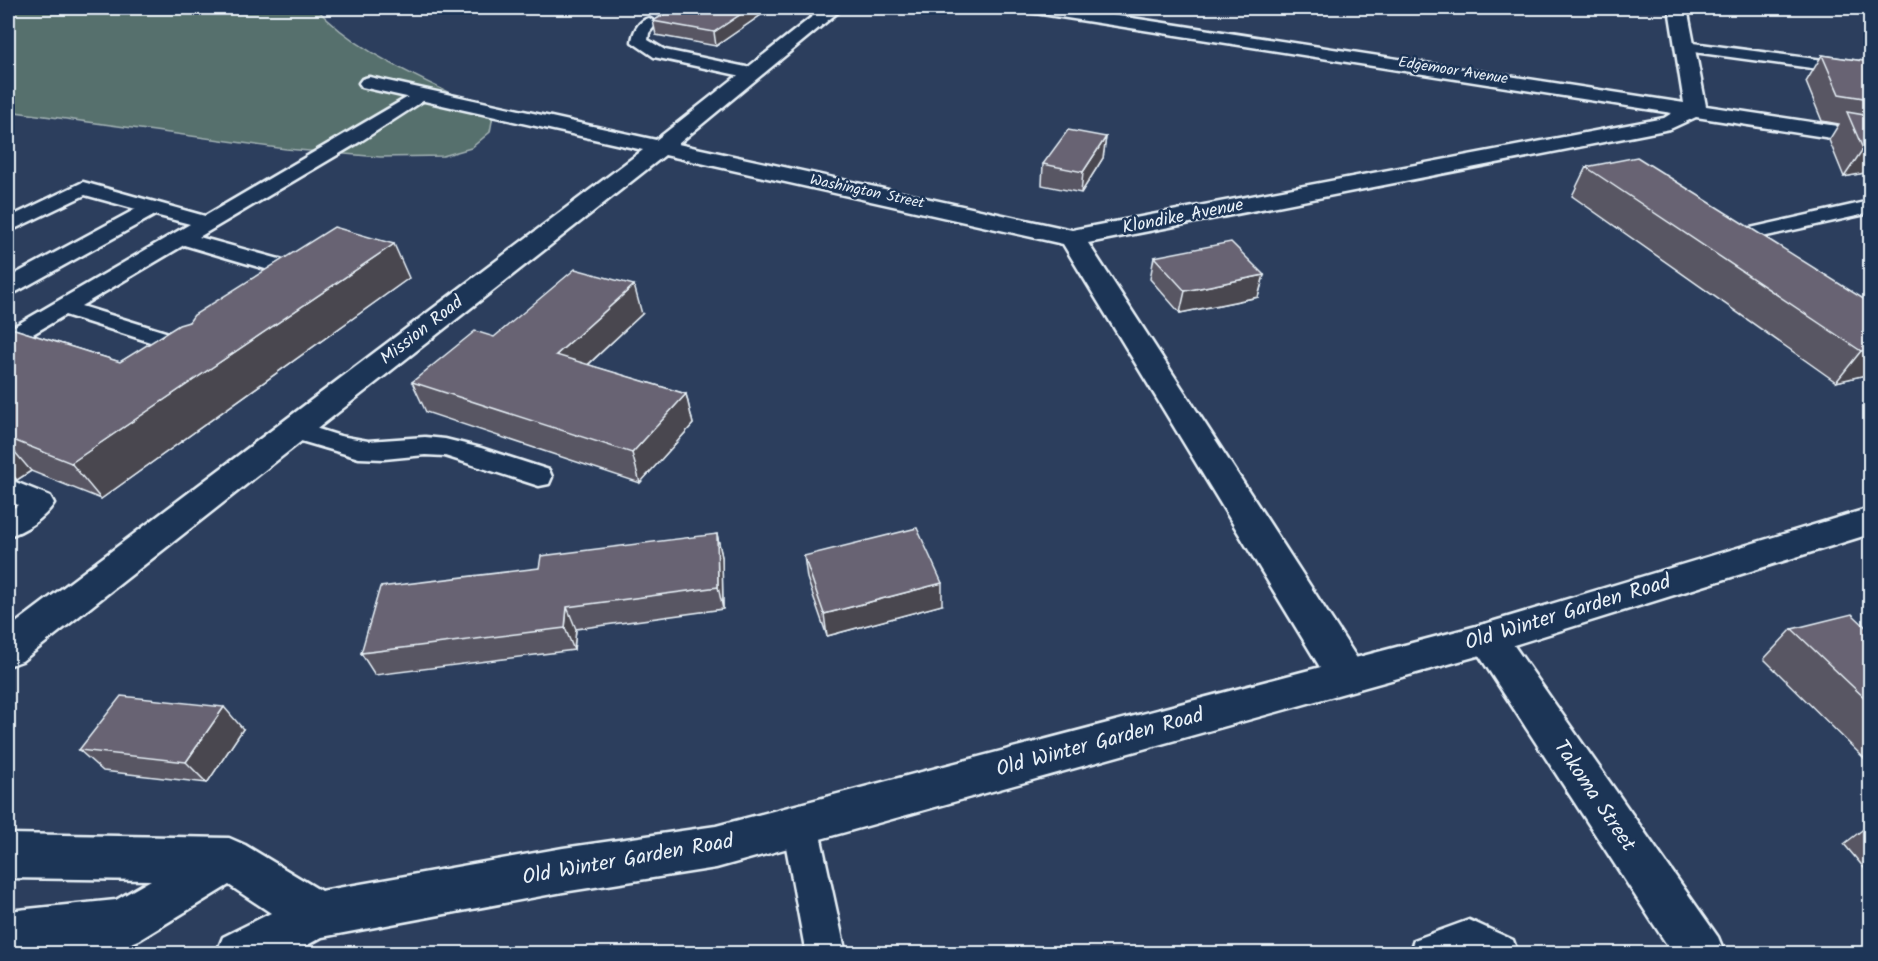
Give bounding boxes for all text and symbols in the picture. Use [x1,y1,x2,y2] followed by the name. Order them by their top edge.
[1396,50,1510,92] street label: Edgemoor Avenue
[808,168,927,216] street label: Washington Street
[1120,191,1246,243] street label: Klondike Avenue
[374,288,471,373] street label: Mission Road
[1461,566,1676,660] street label: Old Winter Garden Road
[992,699,1208,787] street label: Old Winter Garden Road
[1544,733,1644,859] street label: Takoma Street
[520,825,737,895] street label: Old Winter Garden Road

